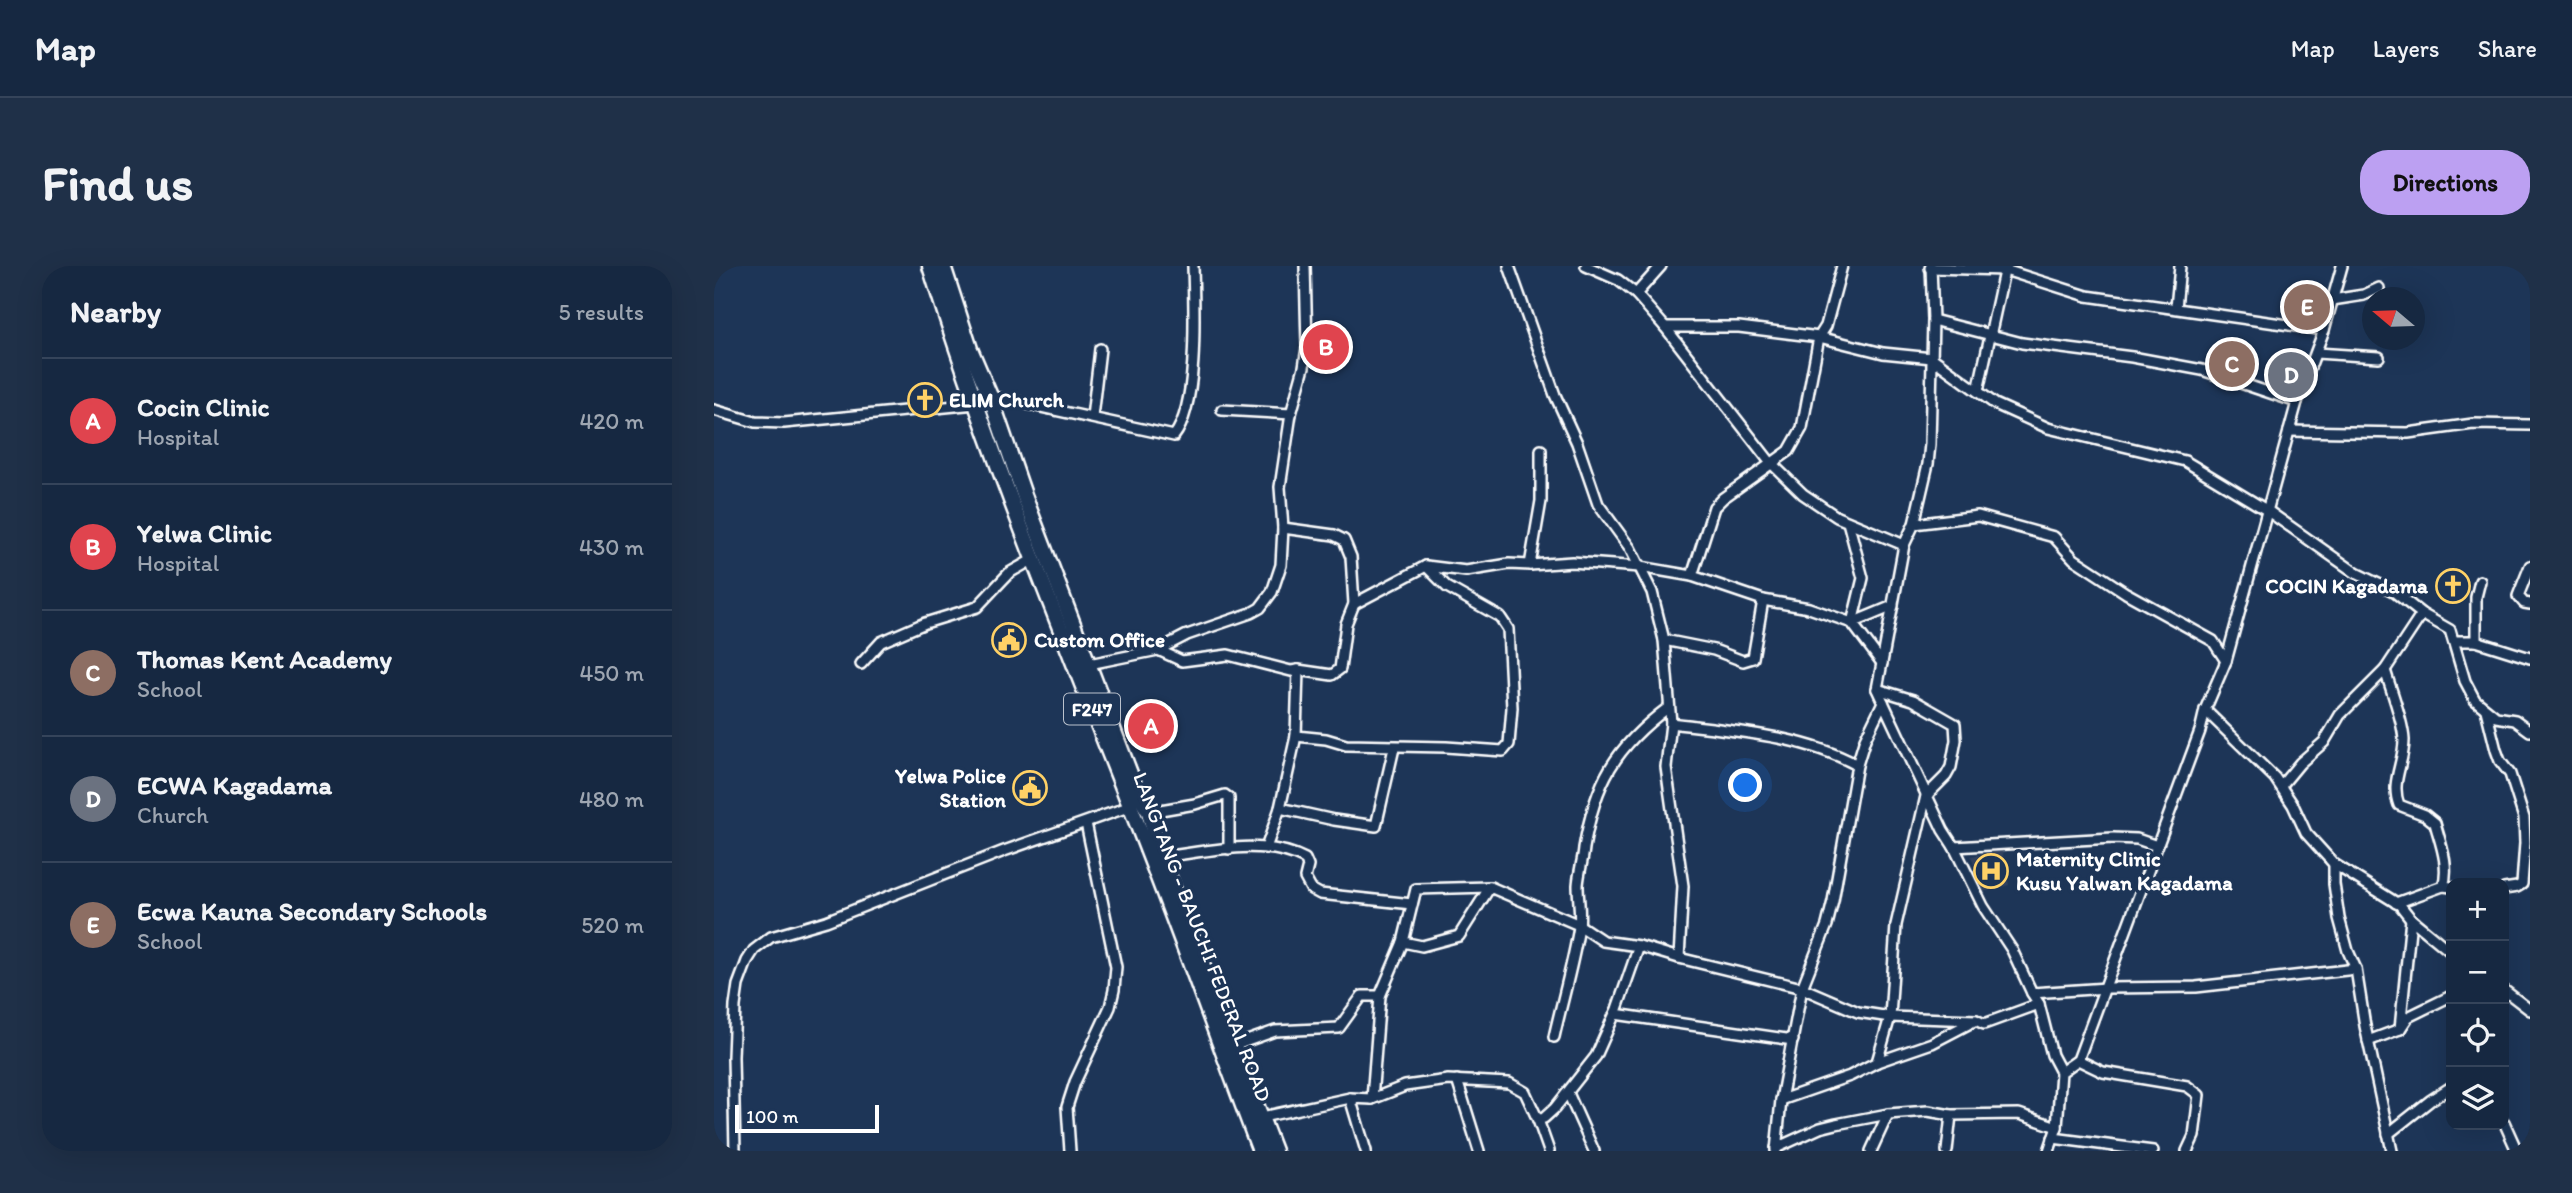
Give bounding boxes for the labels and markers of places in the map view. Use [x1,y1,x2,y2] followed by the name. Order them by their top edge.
[2284,281,2330,333] pin: E
[1303,321,1349,373] pin: B
[2209,338,2255,390] pin: C
[2268,349,2314,401] pin: D
[906,381,944,419] church icon: ELIM Church
[949,387,1065,412] place label: ELIM Church
[2434,567,2472,605] church icon: COCIN Kagadama
[2265,573,2429,599] place label: COCIN Kagadama
[990,621,1028,659] public building icon: Custom Office
[1034,627,1165,652] place label: Custom Office
[1128,700,1174,752] pin: A
[894,763,1006,812] place label: Yelwa Police Station
[1011,769,1049,807] public building icon: Yelwa Police Station
[2016,846,2233,896] place label: Maternity Clinic Kusu Yalwan Kagadama
[1972,852,2010,890] hospital icon: Maternity Clinic Kusu Yalwan Kagadama

